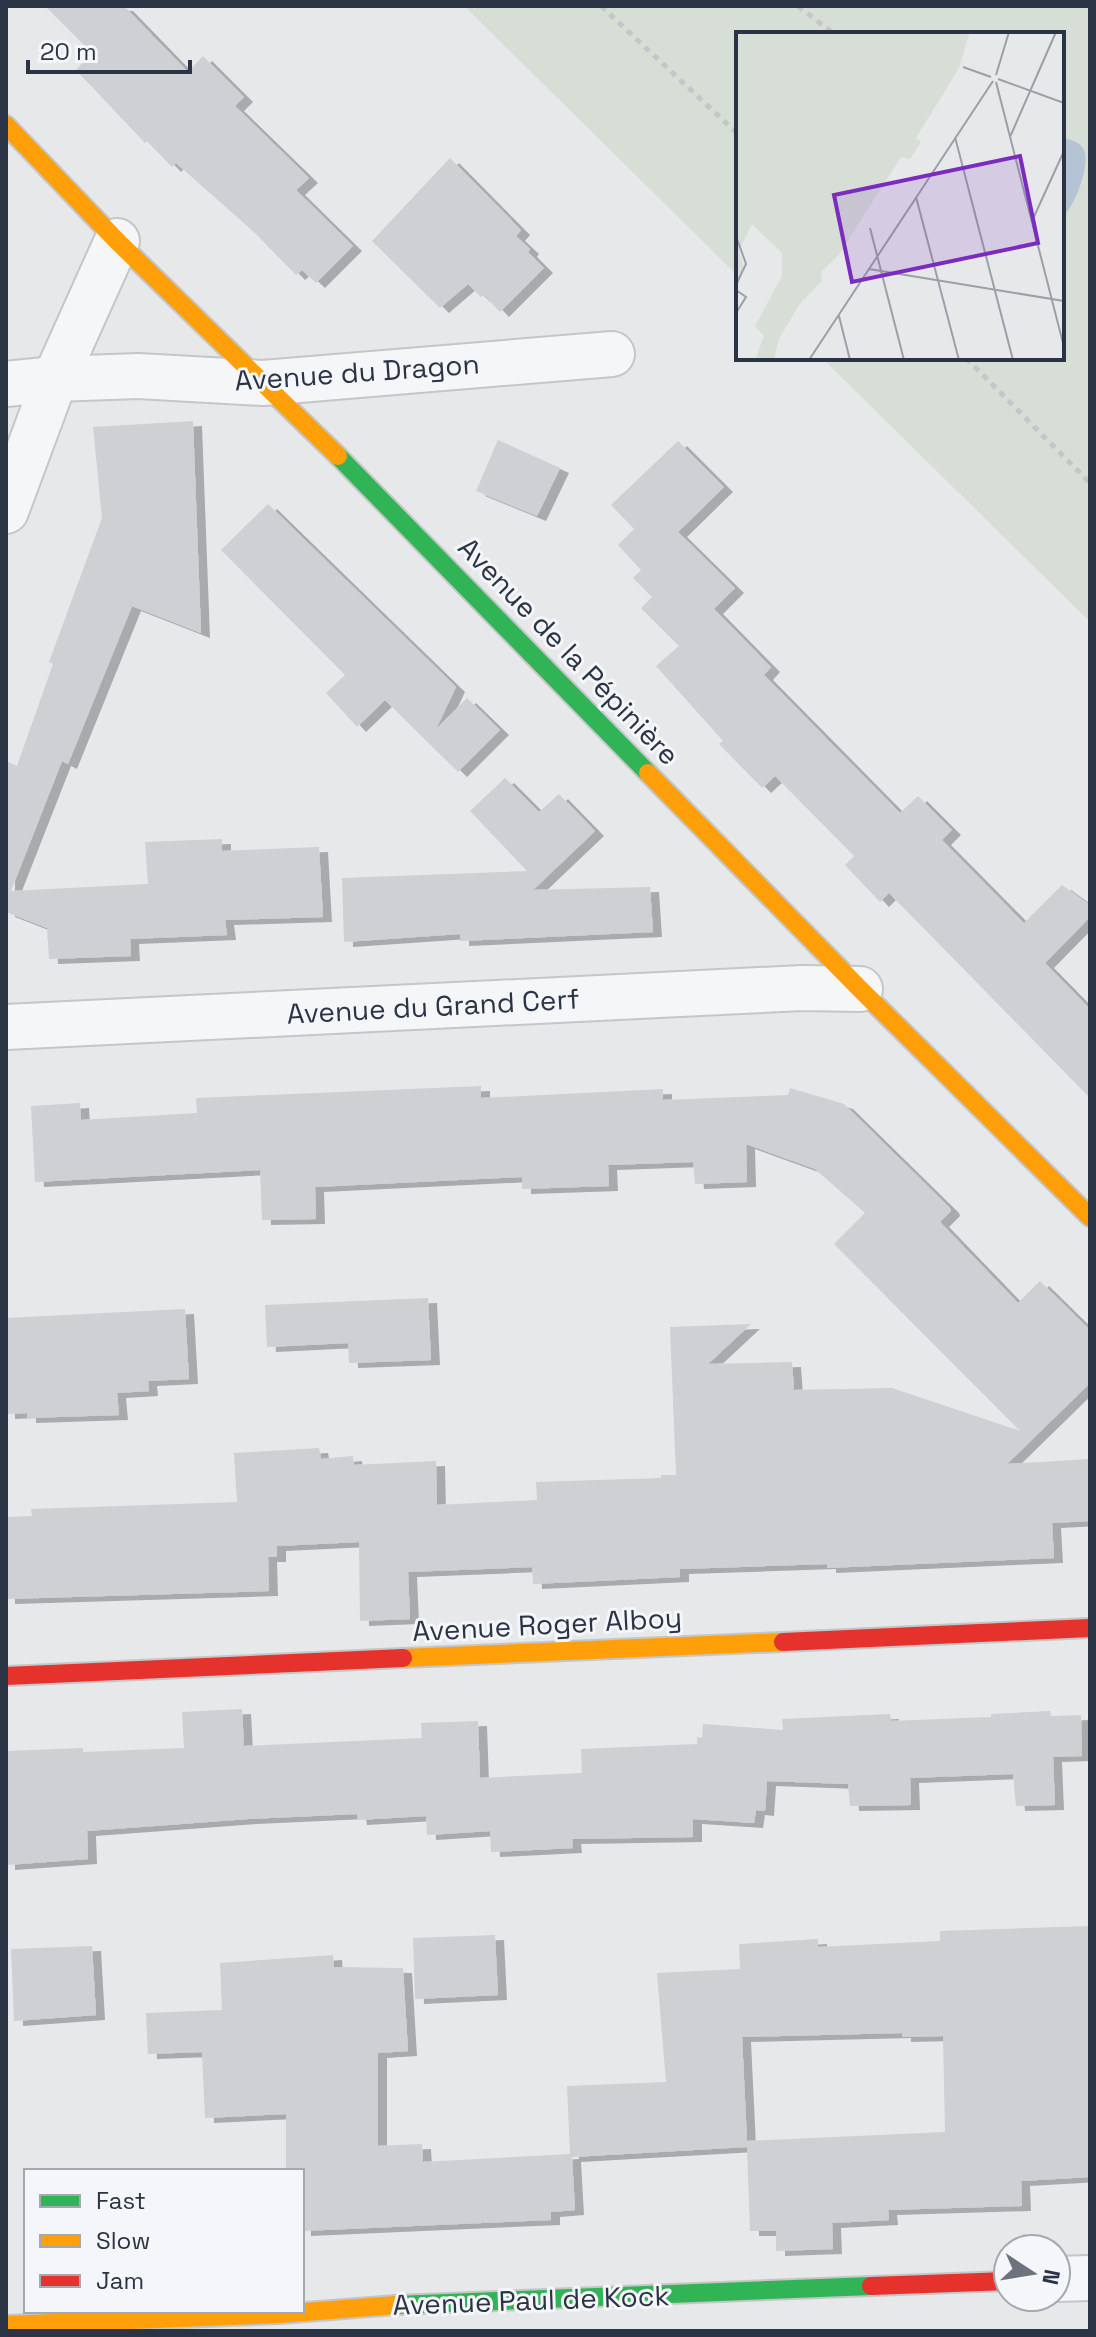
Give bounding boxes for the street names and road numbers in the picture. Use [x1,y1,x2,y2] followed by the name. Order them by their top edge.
[233,345,481,399] street label: Avenue du Dragon
[451,529,687,773] street label: Avenue de la Pépinière
[286,980,580,1032] street label: Avenue du Grand Cerf
[411,1599,683,1649] street label: Avenue Roger Alboy
[392,2277,670,2323] street label: Avenue Paul de Kock

